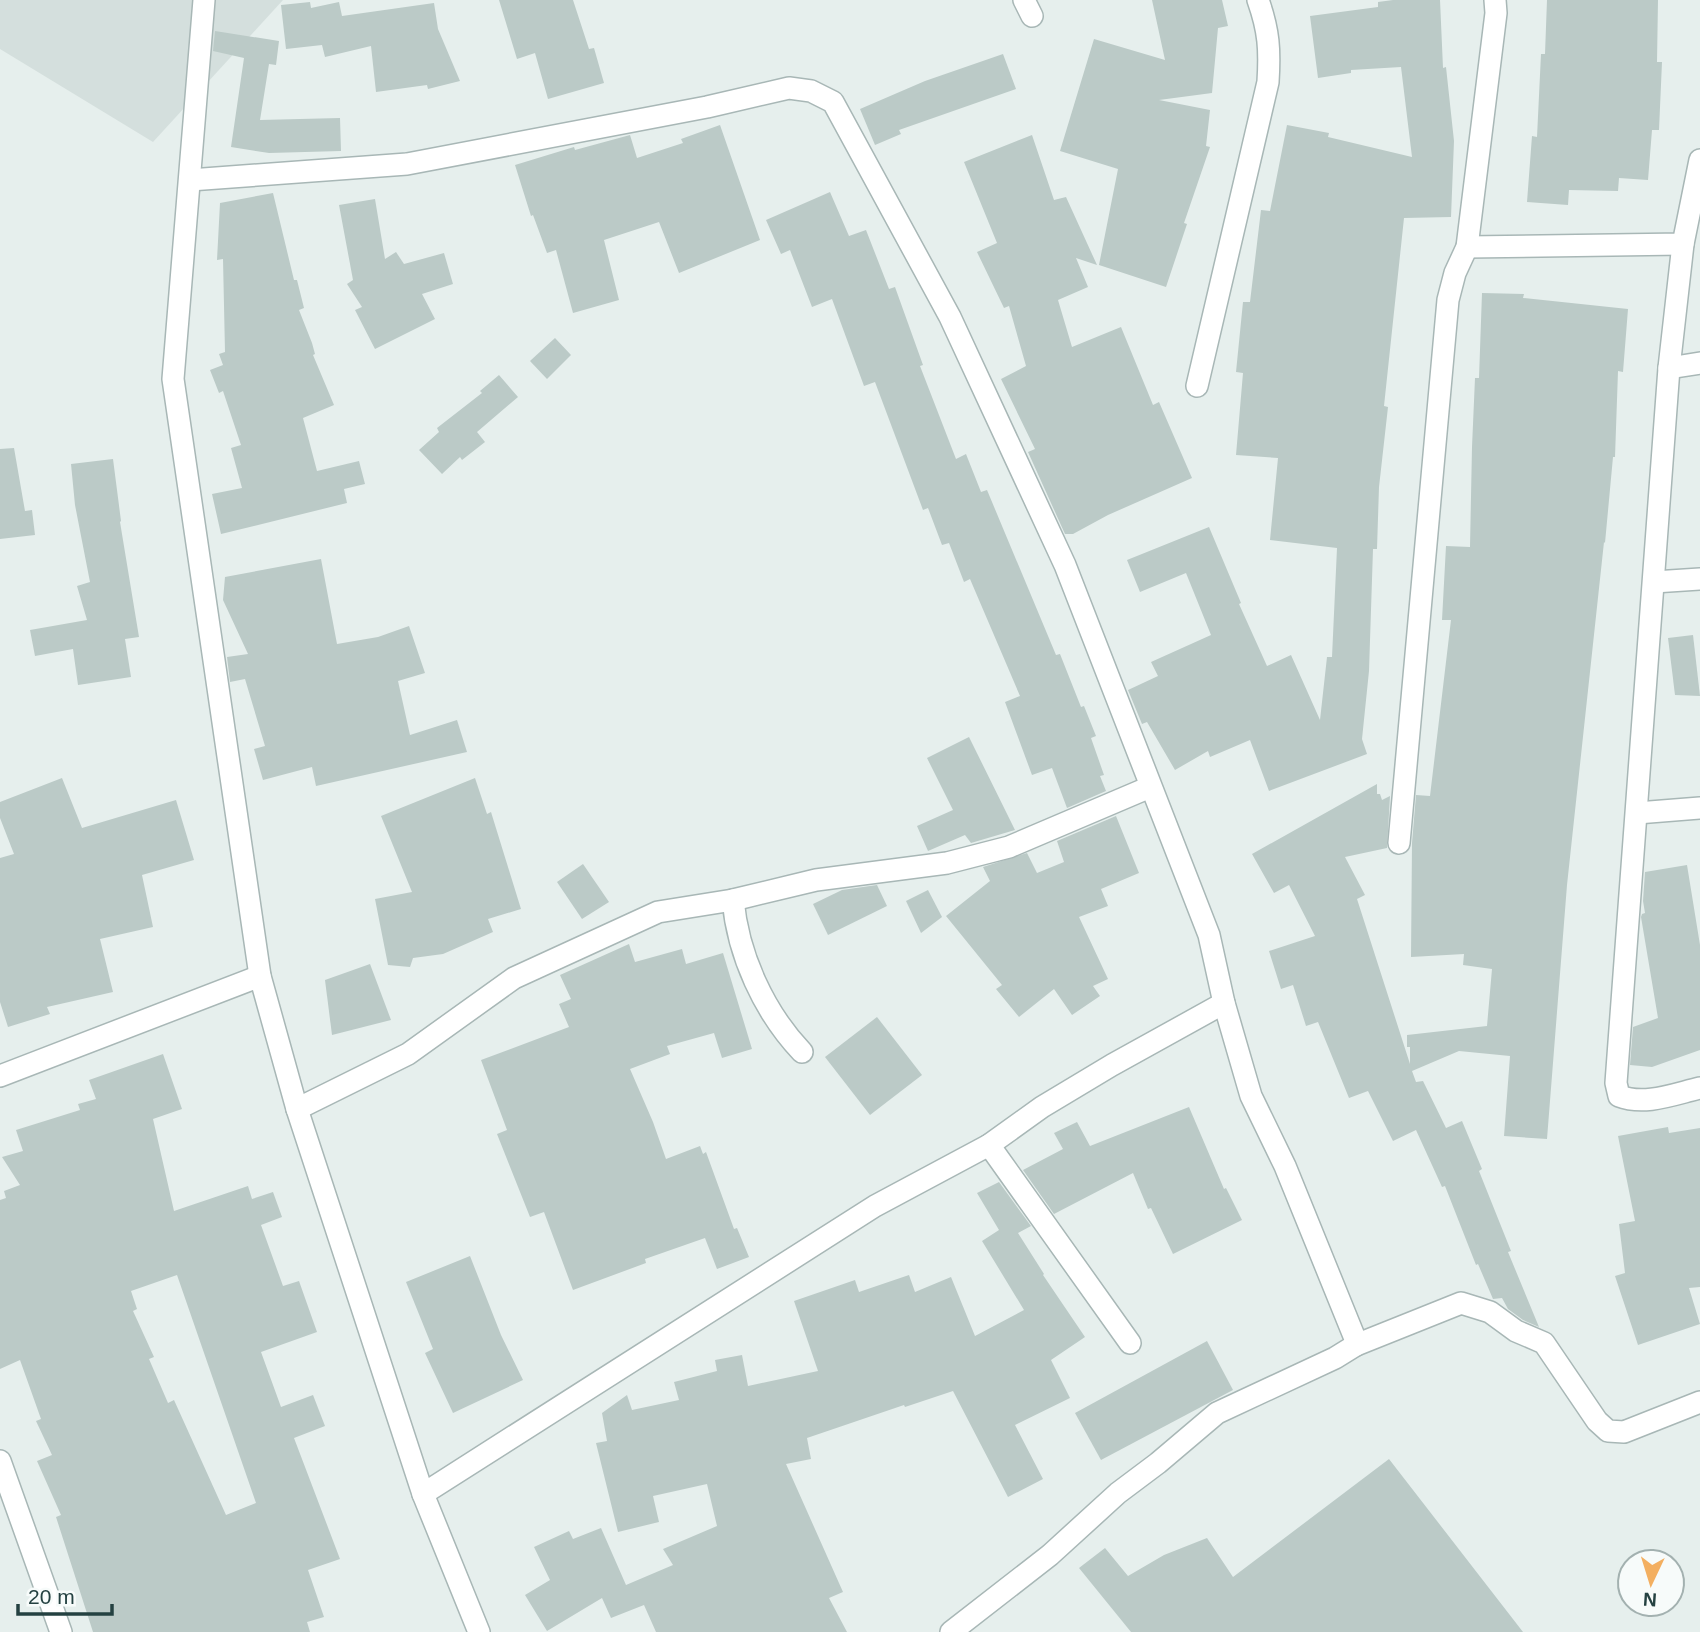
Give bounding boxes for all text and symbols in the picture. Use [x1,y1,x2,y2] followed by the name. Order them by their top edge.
[1616,1548,1686,1618] north arrow
[18,1572,112,1616] scale bar
[28,1585,75,1608] text: 20 m
[1642,1589,1657,1610] text: N

